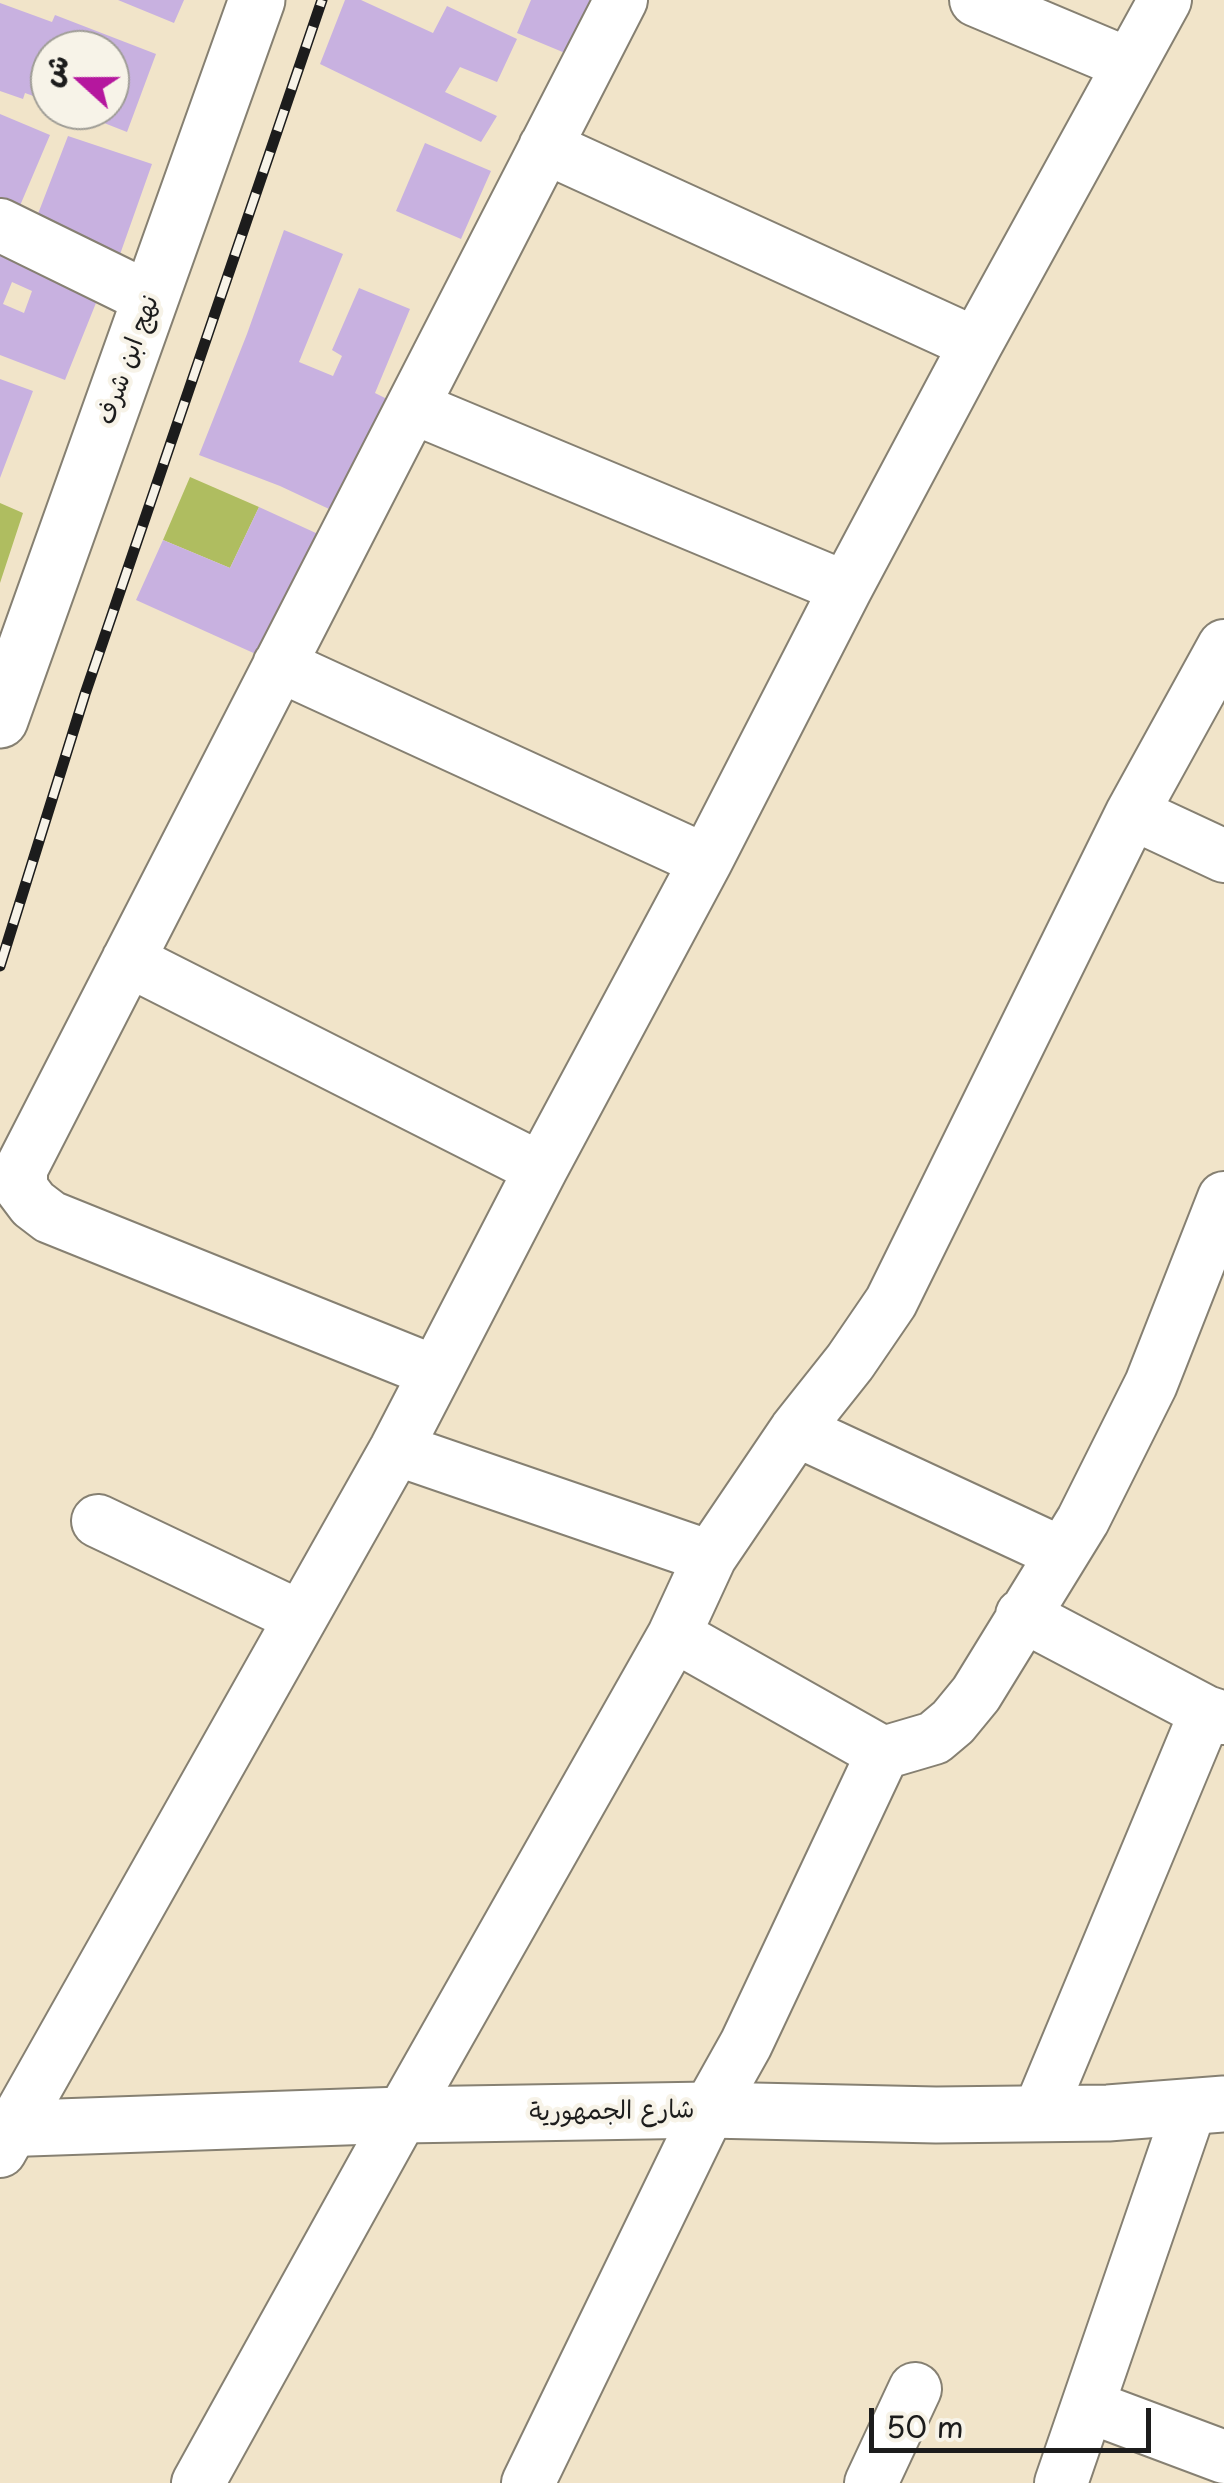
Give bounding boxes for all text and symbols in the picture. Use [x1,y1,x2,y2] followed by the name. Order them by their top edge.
[30,30,130,130] north arrow
[28,48,79,92] text: ش
[92,291,166,429] street label: نهج ابن شرف
[529,2096,695,2128] street label: شارع الجمهورية
[874,2388,1156,2450] scale bar
[886,2403,964,2448] text: 50 m

